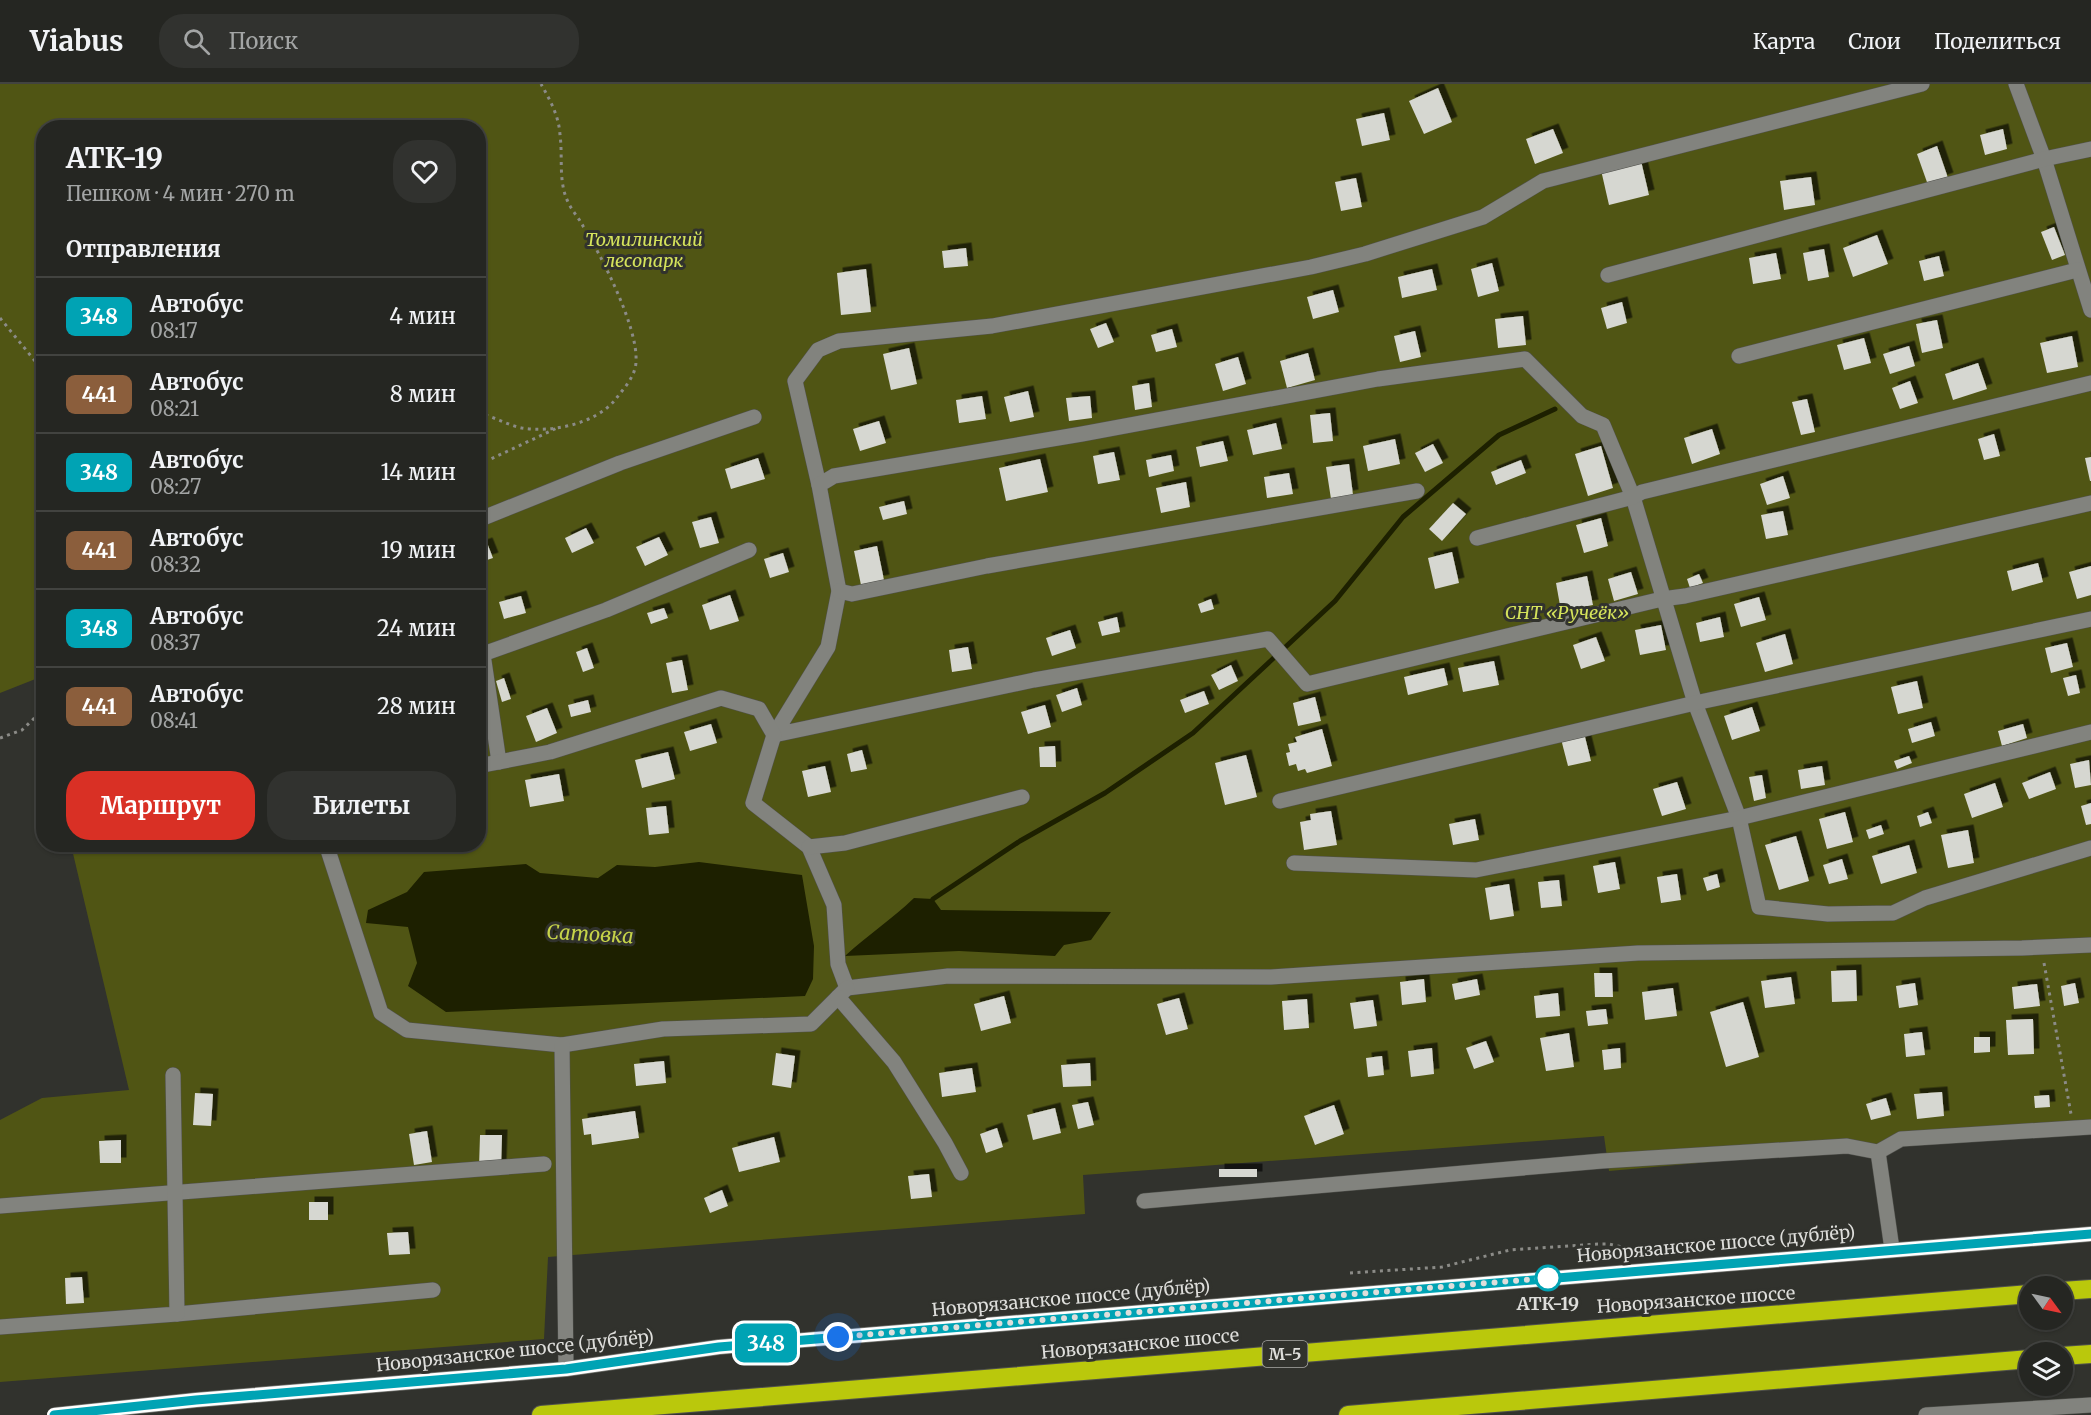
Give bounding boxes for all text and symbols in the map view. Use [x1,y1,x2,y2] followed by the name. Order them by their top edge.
[159,14,579,68] search box
[30,23,123,59] text: Viabus
[180,25,213,58] icon: search
[228,27,298,55] text: Поиск
[1753,28,1815,55] text: Карта
[1848,28,1901,55] text: Слои
[1934,28,2061,55] text: Поделиться
[66,140,163,176] text: АТК-19
[393,140,456,203] button: heart
[66,181,295,206] text: Пешком · 4 мин · 270 m
[585,228,703,272] park label: Томилинский лесопарк
[66,235,221,263] text: Отправления
[150,290,243,318] text: Автобус
[389,302,456,330] text: 4 мин
[80,303,118,330] text: 348
[150,318,198,343] text: 08:17
[150,368,243,396] text: Автобус
[390,380,456,408] text: 8 мин
[81,381,117,408] text: 441
[150,396,199,421] text: 08:21
[150,446,243,474] text: Автобус
[380,458,456,486] text: 14 мин
[80,459,118,486] text: 348
[150,474,201,499] text: 08:27
[150,524,243,552] text: Автобус
[381,536,456,564] text: 19 мин
[81,537,117,564] text: 441
[150,552,201,577] text: 08:32
[1505,601,1629,624] park label: СНТ «Ручеёк»
[150,602,243,630] text: Автобус
[377,614,456,642] text: 24 мин
[80,615,118,642] text: 348
[150,630,200,655] text: 08:37
[150,680,243,708] text: Автобус
[377,692,456,720] text: 28 мин
[81,693,117,720] text: 441
[150,708,198,733] text: 08:41
[66,771,255,840] button: Маршрут
[267,771,456,840] button: Билеты
[546,919,634,948] water label: Сатовка
[1576,1220,1856,1267] street label: Новорязанское шоссе (дублёр)
[1535,1265,1561,1291] marker: АТК-19
[931,1274,1211,1321] street label: Новорязанское шоссе (дублёр)
[2019,1276,2073,1330] north arrow
[2019,1276,2073,1396] map controls
[1596,1281,1796,1318] street label: Новорязанское шоссе
[1516,1292,1579,1315] place label: АТК-19
[823,1322,853,1352] your location
[1040,1323,1240,1364] street label: Новорязанское шоссе
[375,1324,655,1377] street label: Новорязанское шоссе (дублёр)
[732,1324,801,1362] line badge: 348
[747,1330,785,1357] text: 348
[1262,1341,1308,1367] road number: М-5
[2019,1342,2073,1396] button: layers

